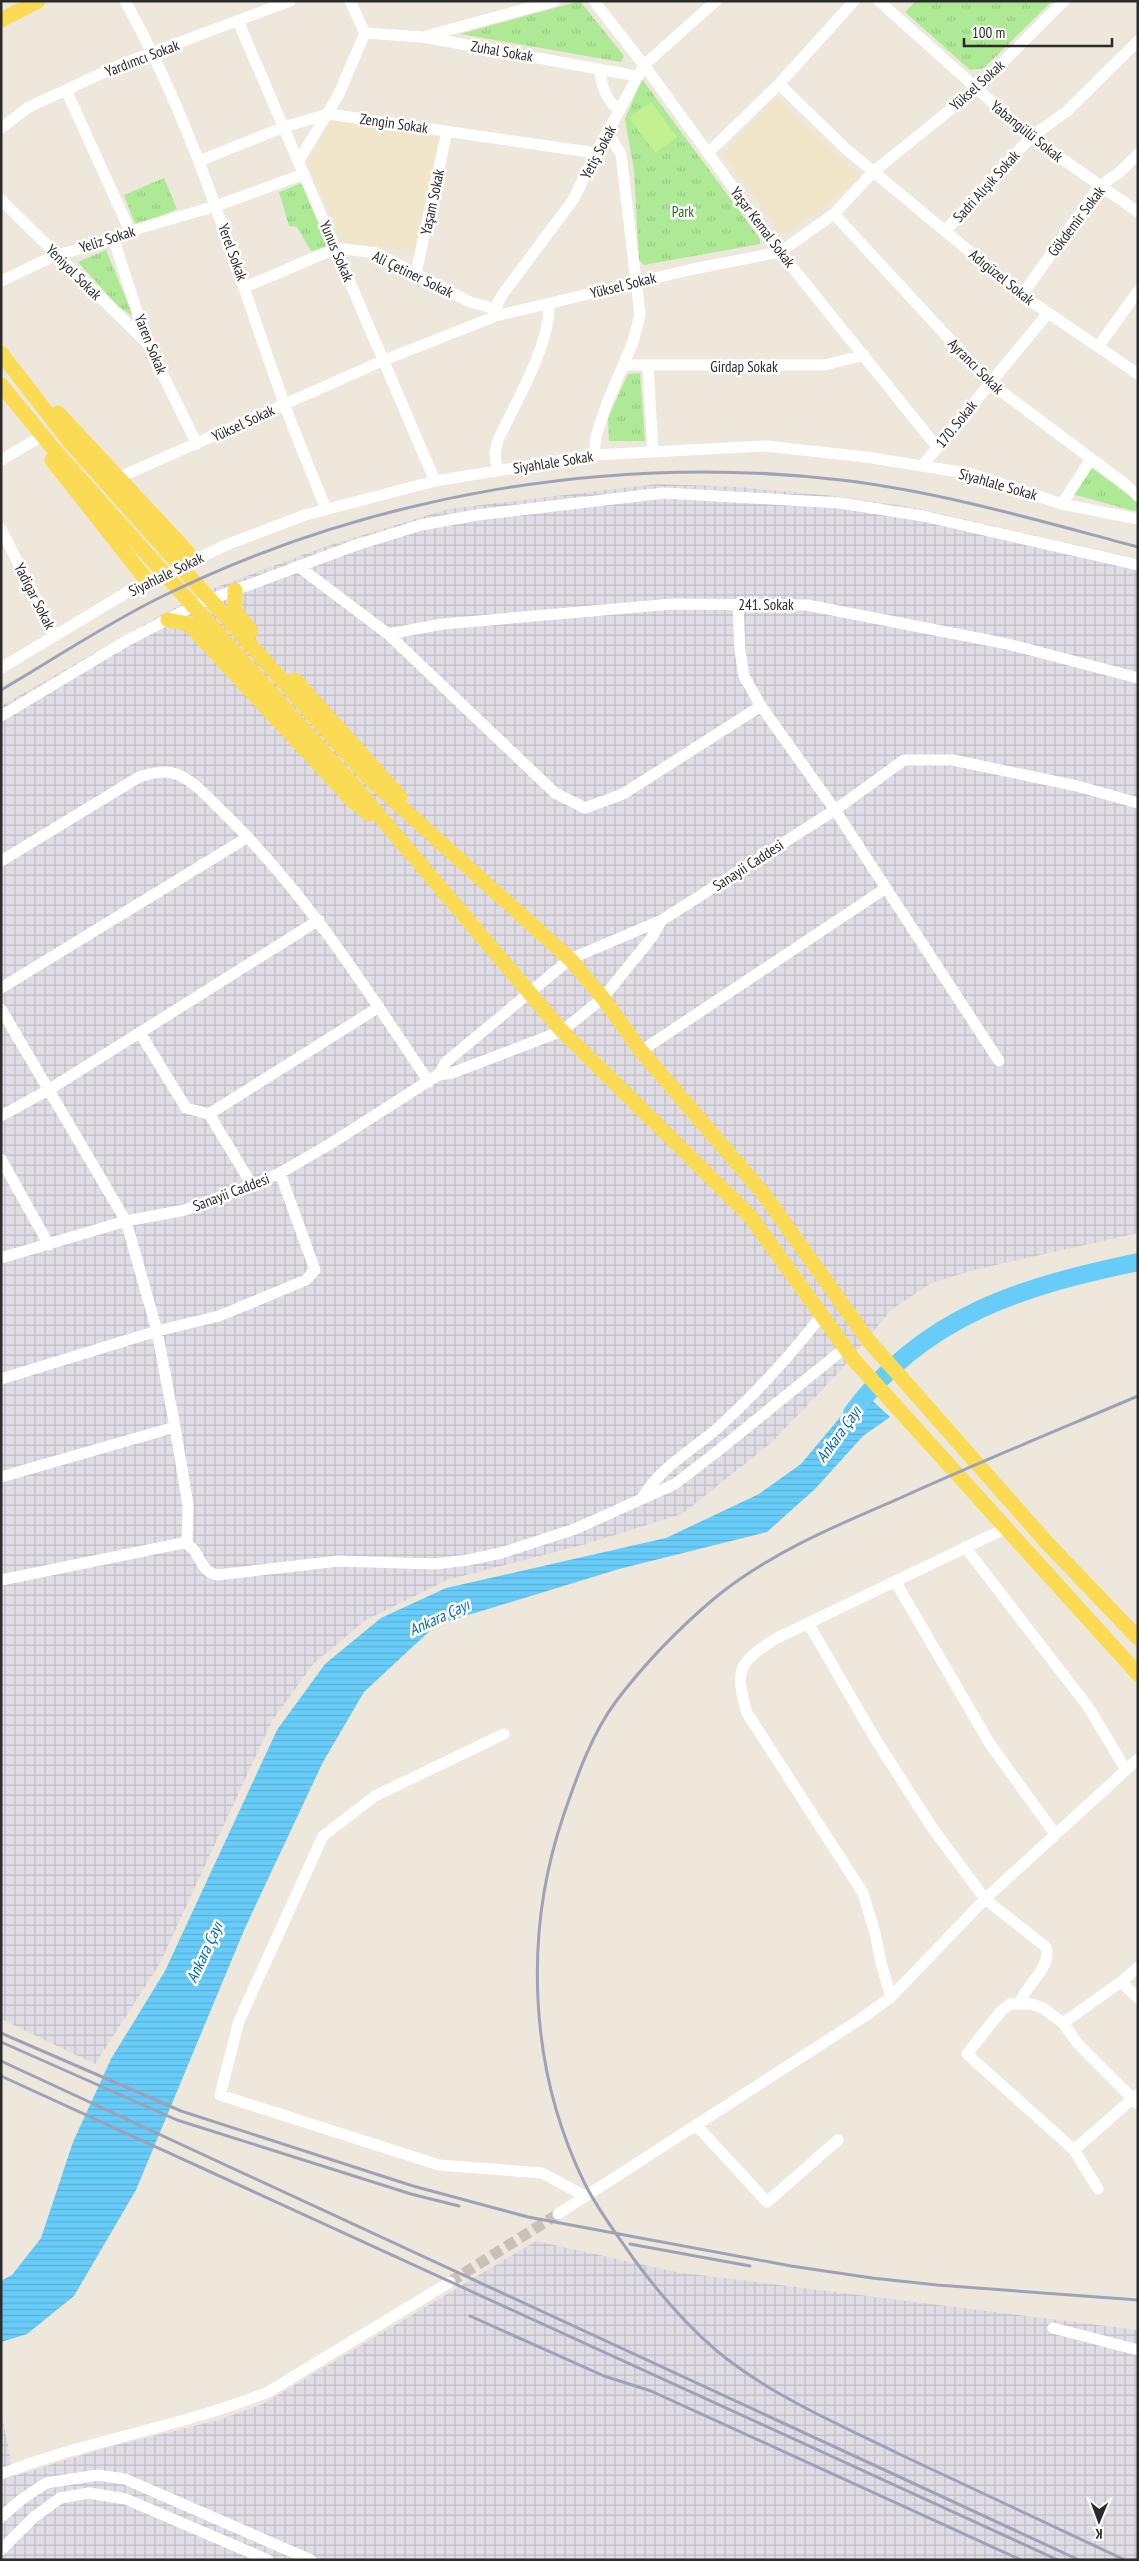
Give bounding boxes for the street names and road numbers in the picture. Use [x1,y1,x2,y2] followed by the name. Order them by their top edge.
[102,35,182,81] street label: Yardımcı Sokak
[469,36,535,66] street label: Zuhal Sokak
[946,55,1008,114] street label: Yüksel Sokak
[987,96,1067,166] street label: Yabangülü Sokak
[359,109,430,137] street label: Zengin Sokak
[576,122,620,182] street label: Yetiş Sokak
[949,146,1023,226] street label: Sadri Alışık Sokak
[416,167,448,237] street label: Yaşam Sokak
[1043,182,1109,260] street label: Gökdemir Sokak
[726,183,800,271] street label: Yaşar Kemal Sokak
[316,218,358,284] street label: Yunus Sokak
[77,221,137,257] street label: Yeliz Sokak
[214,221,252,283] street label: Yerel Sokak
[42,240,106,304] street label: Yeniyol Sokak
[966,245,1039,309] street label: Adıgüzel Sokak
[369,246,457,302] street label: Ali Çetiner Sokak
[588,268,658,302] street label: Yüksel Sokak
[130,311,172,377] street label: Yaren Sokak
[944,334,1008,398] street label: Ayrancı Sokak
[710,357,778,376] street label: Girdap Sokak
[931,396,981,452] street label: 170. Sokak
[209,400,277,446] street label: Yüksel Sokak
[512,446,595,478] street label: Siyahlale Sokak
[957,464,1040,504] street label: Siyahlale Sokak
[126,548,207,600] street label: Siyahlale Sokak
[10,560,60,633] street label: Yadigar Sokak
[738,595,794,614] street label: 241. Sokak
[709,835,787,895] street label: Sanayii Caddesi
[190,1169,272,1215] street label: Sanayii Caddesi

